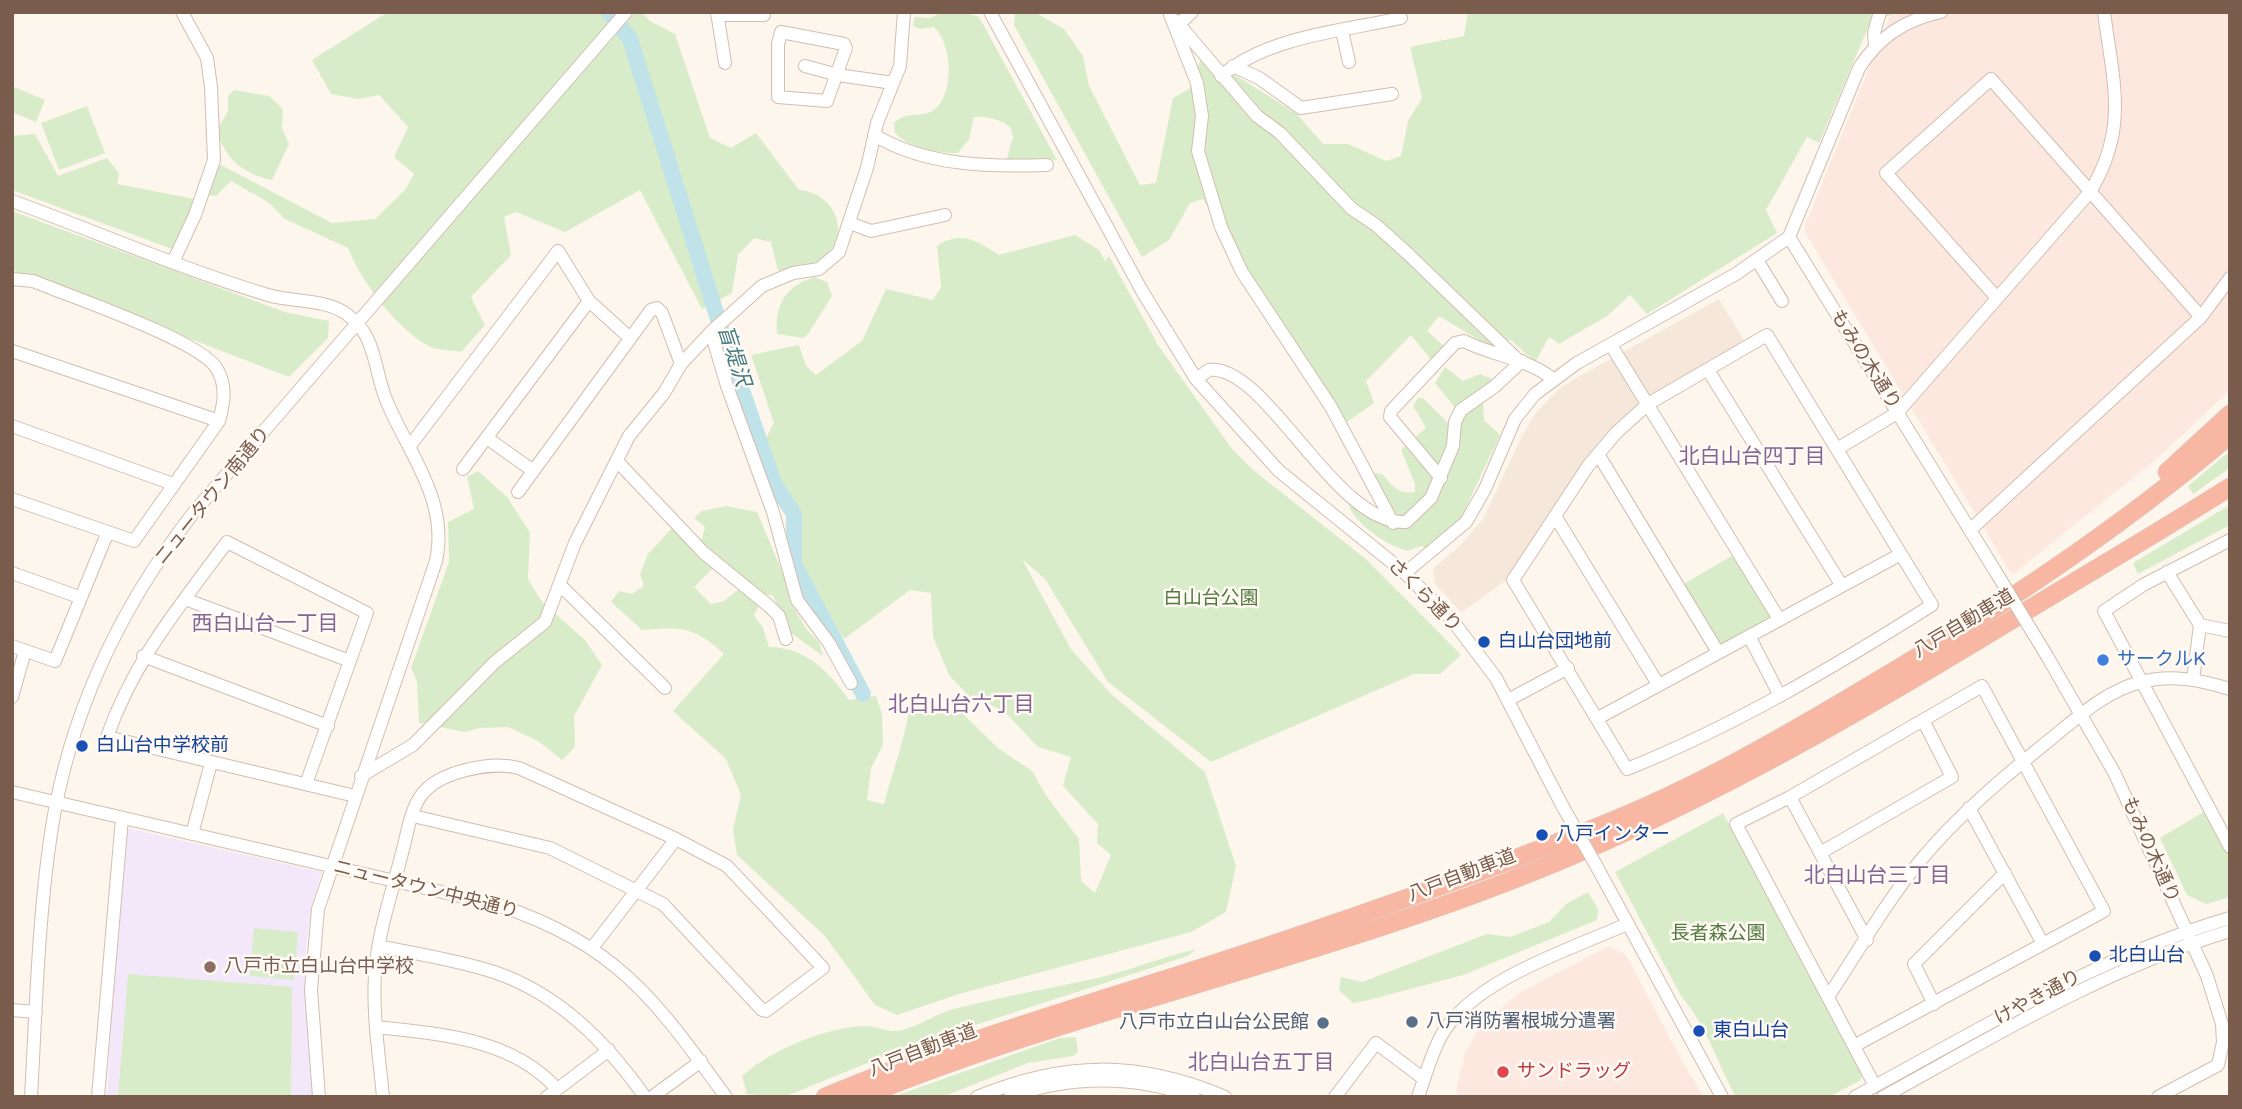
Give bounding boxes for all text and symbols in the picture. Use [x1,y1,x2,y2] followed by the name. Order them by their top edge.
[1825,306,1905,414] street label: もみの木通り
[711,322,755,390] water label: 盲堤沢
[150,422,276,570] street label: ニュータウン南通り
[1679,444,1825,470] district label: 北白山台四丁目
[1382,554,1466,638] street label: さくら通り
[1909,585,2019,663] street label: 八戸自動車道
[1164,588,1258,610] park label: 白山台公園
[192,611,338,637] district label: 西白山台一丁目
[1498,631,1612,653] place label: 白山台団地前
[1476,634,1492,650] marker: 白山台団地前
[2117,649,2206,671] place label: サークルK
[2095,652,2111,668] marker: サークルK
[888,692,1034,718] district label: 北白山台六丁目
[96,735,229,757] place label: 白山台中学校前
[74,738,90,754] marker: 白山台中学校前
[2116,793,2184,907] street label: もみの木通り
[1556,824,1670,846] place label: 八戸インター
[1534,827,1550,843] marker: 八戸インター
[1405,845,1519,907] street label: 八戸自動車道
[331,856,521,924] street label: ニュータウン中央通り
[1804,863,1950,889] district label: 北白山台三丁目
[1671,923,1765,945] park label: 長者森公園
[2109,945,2185,967] place label: 北白山台
[2087,948,2103,964] marker: 北白山台
[224,956,414,978] place label: 八戸市立白山台中学校
[202,959,218,975] marker: 八戸市立白山台中学校
[1991,966,2085,1030] street label: けやき通り
[1426,1011,1616,1033] place label: 八戸消防署根城分遣署
[1119,1012,1309,1034] place label: 八戸市立白山台公民館
[1404,1014,1420,1030] marker: 八戸消防署根城分遣署
[1315,1015,1331,1031] marker: 八戸市立白山台公民館
[866,1020,980,1082] street label: 八戸自動車道
[1713,1020,1789,1042] place label: 東白山台
[1691,1023,1707,1039] marker: 東白山台
[1188,1050,1334,1076] district label: 北白山台五丁目
[1517,1061,1631,1083] place label: サンドラッグ
[1495,1064,1511,1080] marker: サンドラッグ

